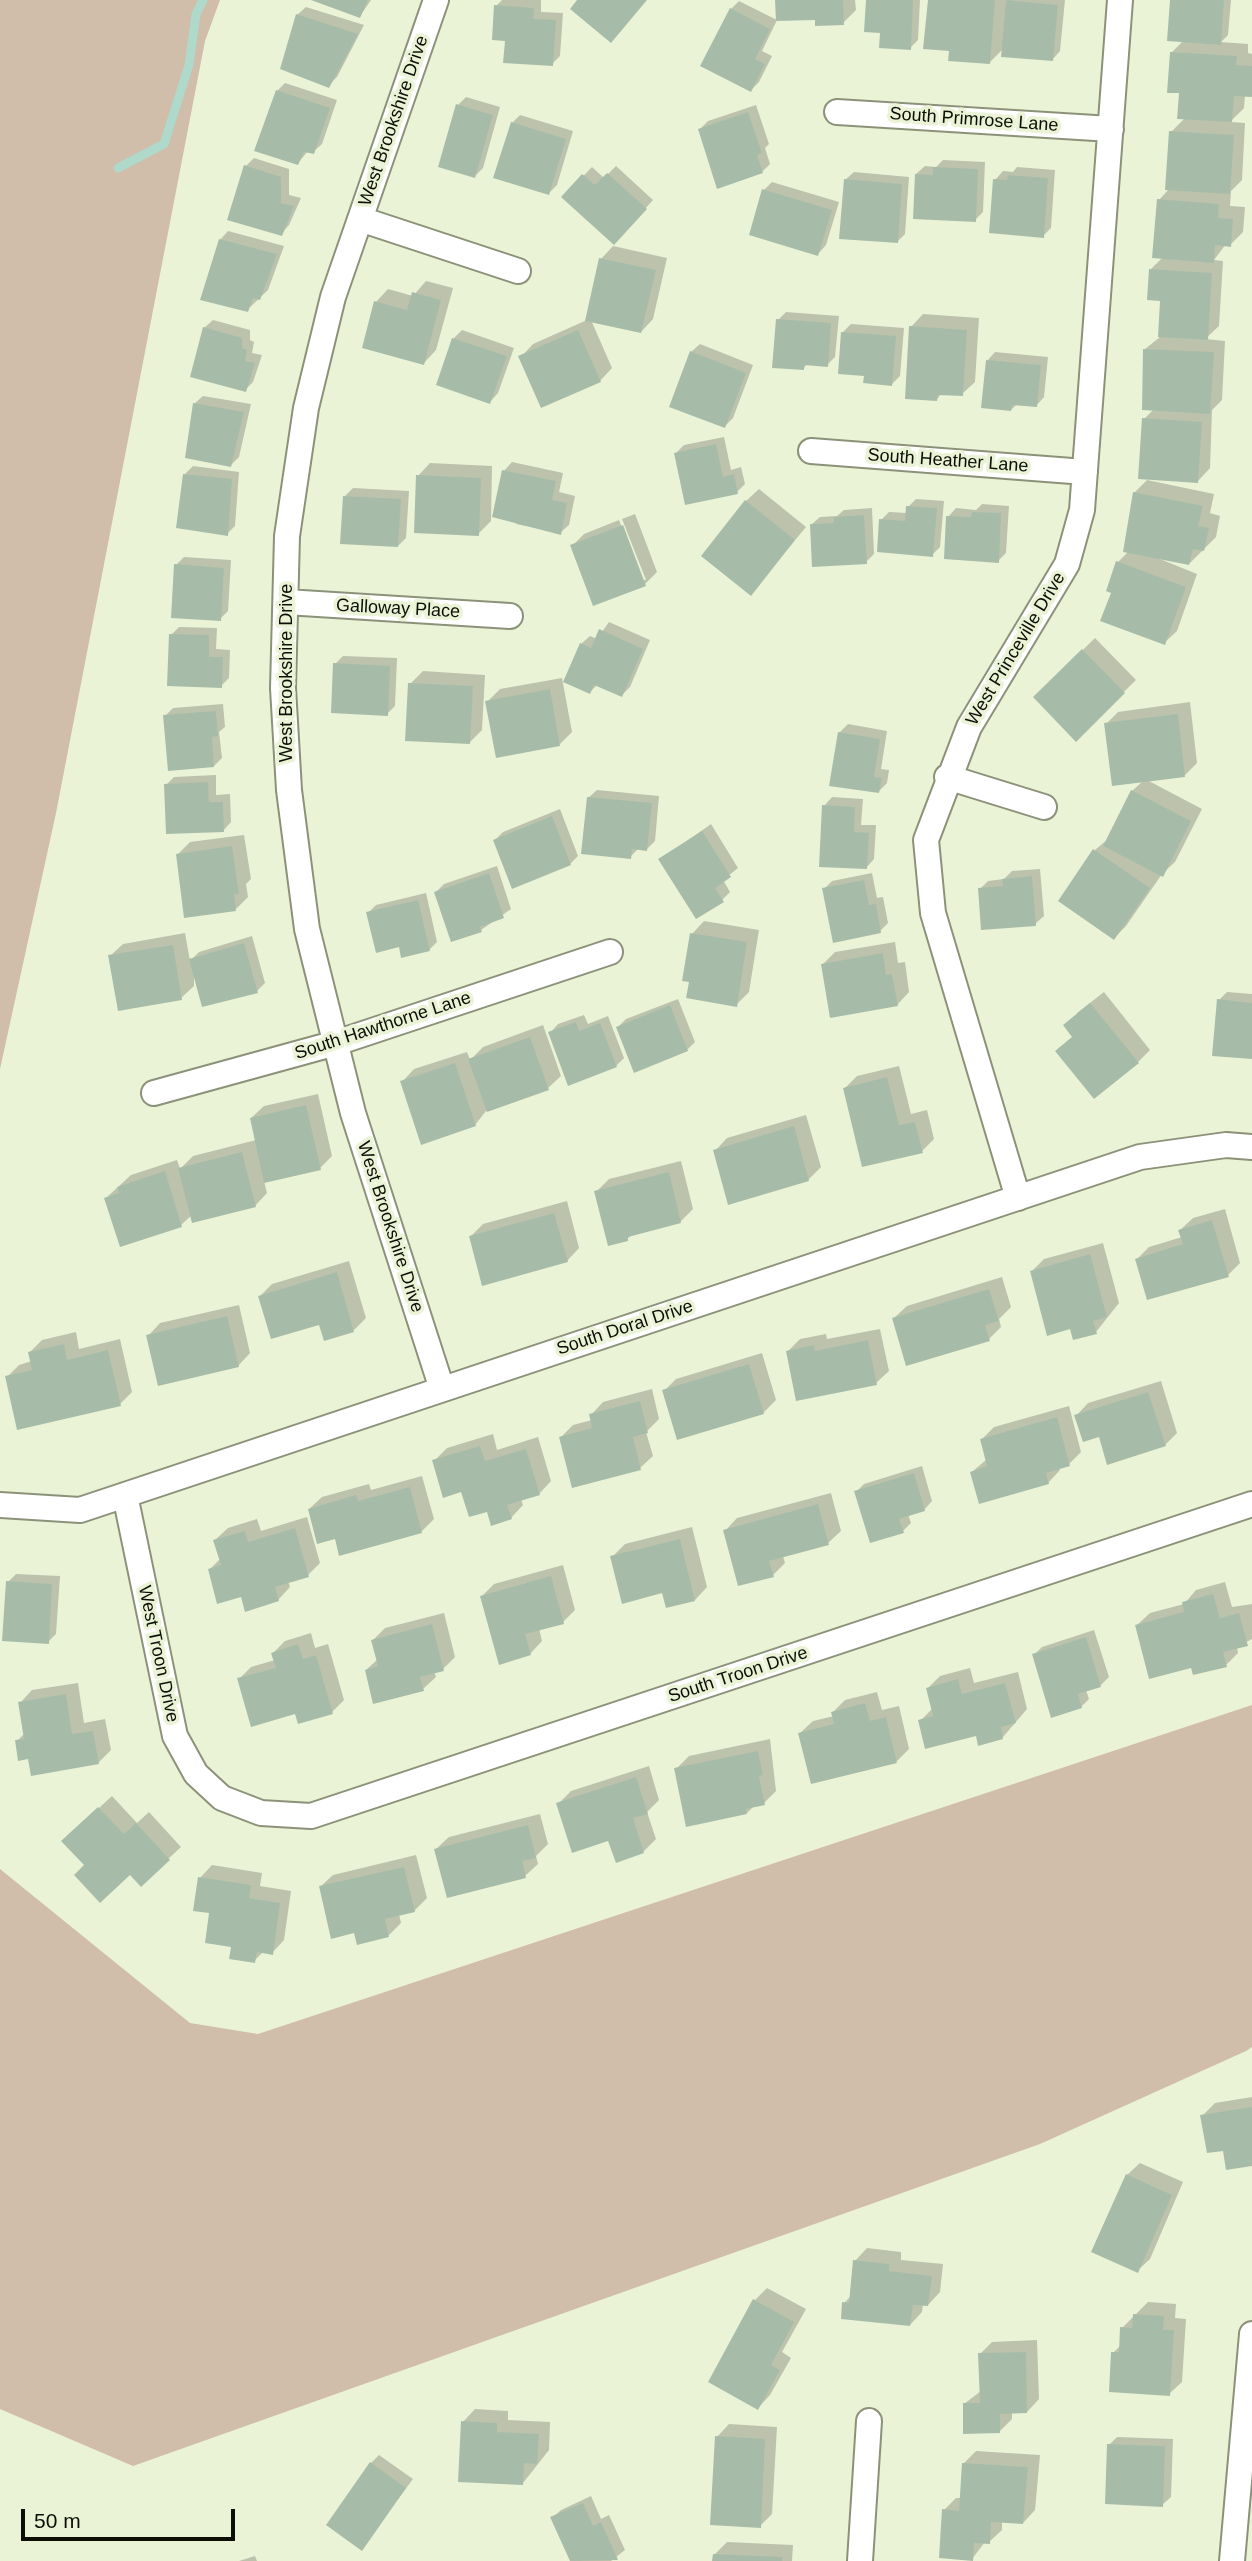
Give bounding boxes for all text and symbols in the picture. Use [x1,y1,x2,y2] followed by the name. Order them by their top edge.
[355,33,433,209] street label: West Brookshire Drive
[889,103,1059,137] street label: South Primrose Lane
[867,445,1029,477] street label: South Heather Lane
[962,569,1070,729] street label: West Princeville Drive
[276,584,298,762] street label: West Brookshire Drive
[335,595,461,623] street label: Galloway Place
[292,987,474,1065] street label: South Hawthorne Lane
[352,1139,428,1315] street label: West Brookshire Drive
[554,1296,696,1360] street label: South Doral Drive
[133,1584,183,1724] street label: West Troon Drive
[666,1642,810,1708] street label: South Troon Drive
[24,2494,238,2538] scale bar
[34,2509,81,2532] text: 50 m

